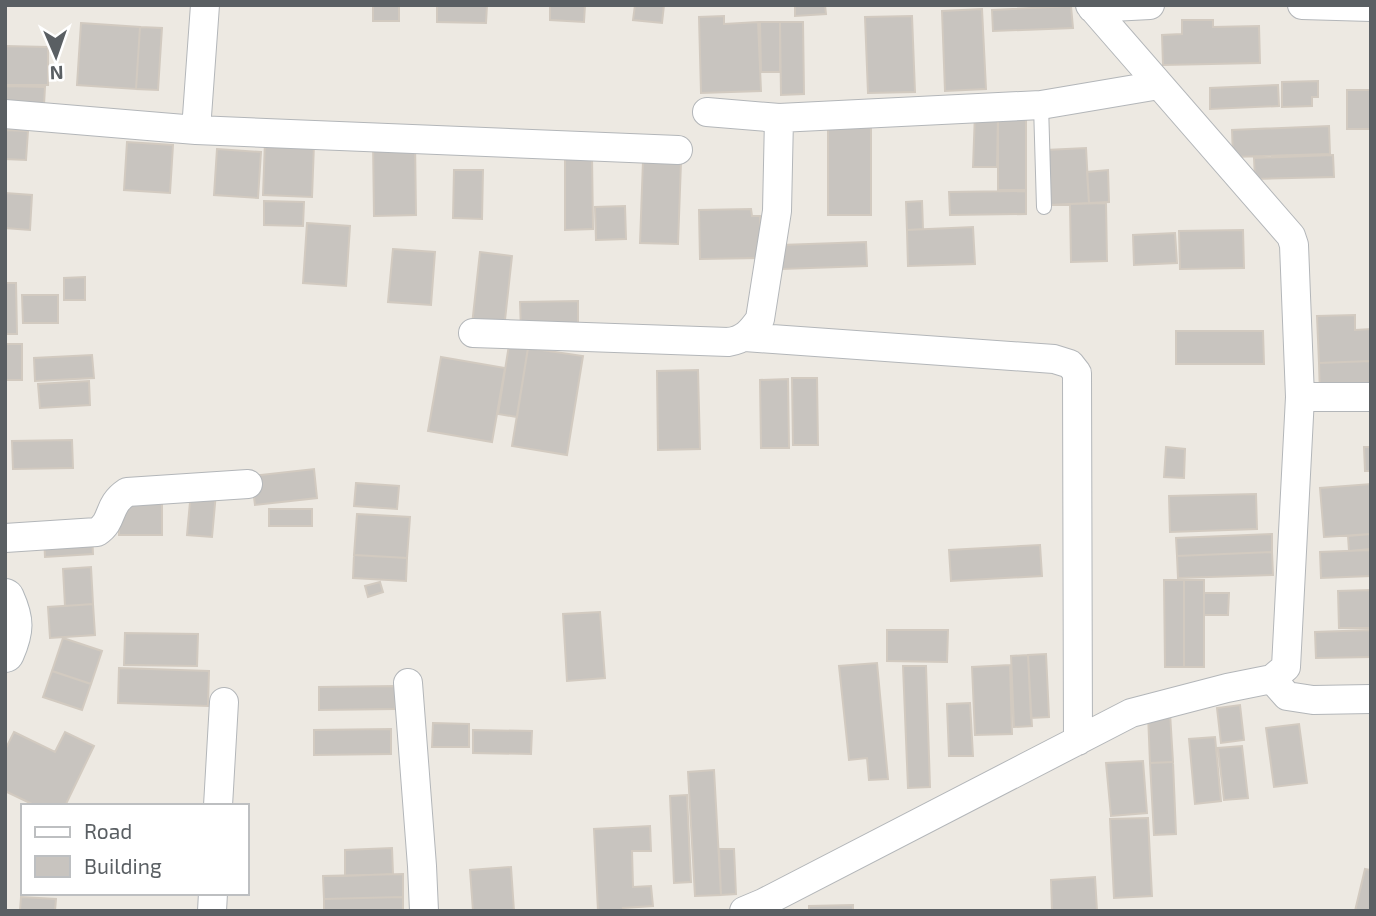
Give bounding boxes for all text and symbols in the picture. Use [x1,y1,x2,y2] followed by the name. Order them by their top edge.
[21,21,91,91] north arrow
[49,62,64,85] text: N
[21,804,248,895] legend
[84,818,132,843] text: Road
[84,853,162,878] text: Building

